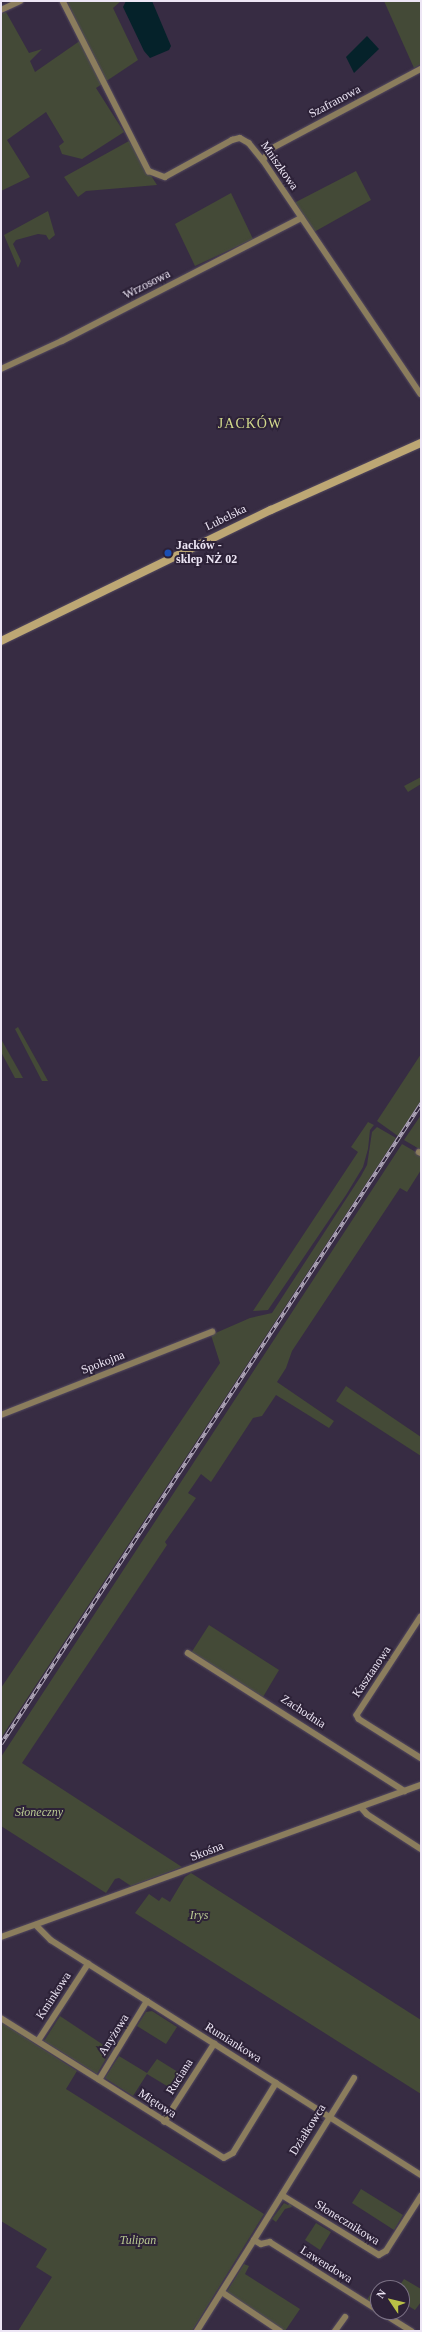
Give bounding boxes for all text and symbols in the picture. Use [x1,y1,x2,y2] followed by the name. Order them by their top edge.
[307,82,363,122] street label: Szafranowa
[257,139,301,193] street label: Mniszkowa
[121,267,173,303] street label: Wrzosowa
[218,416,282,432] district label: JACKÓW
[203,502,249,534] street label: Lubelska
[176,539,237,567] place label: Jacków - sklep NŻ 02
[163,548,173,558] marker: Jacków - sklep NŻ 02
[79,1348,127,1378] street label: Spokojna
[350,1644,394,1700] street label: Kasztanowa
[278,1692,328,1732] street label: Zachodnia
[15,1806,63,1820] park label: Słoneczny
[188,1839,226,1865] street label: Skośna
[190,1909,208,1923] park label: Irys
[33,1970,75,2022] street label: Kminkowa
[96,2012,132,2058] street label: Anyżowa
[202,2020,264,2066] street label: Rumiankowa
[163,2057,197,2097] street label: Ruciana
[135,2086,179,2122] street label: Miętowa
[287,2102,329,2158] street label: Działkowca
[312,2197,382,2249] street label: Słonecznikowa
[120,2234,156,2248] park label: Tulipan
[297,2243,355,2287] street label: Lawendowa
[370,2280,410,2320] north arrow
[374,2287,388,2300] text: N

